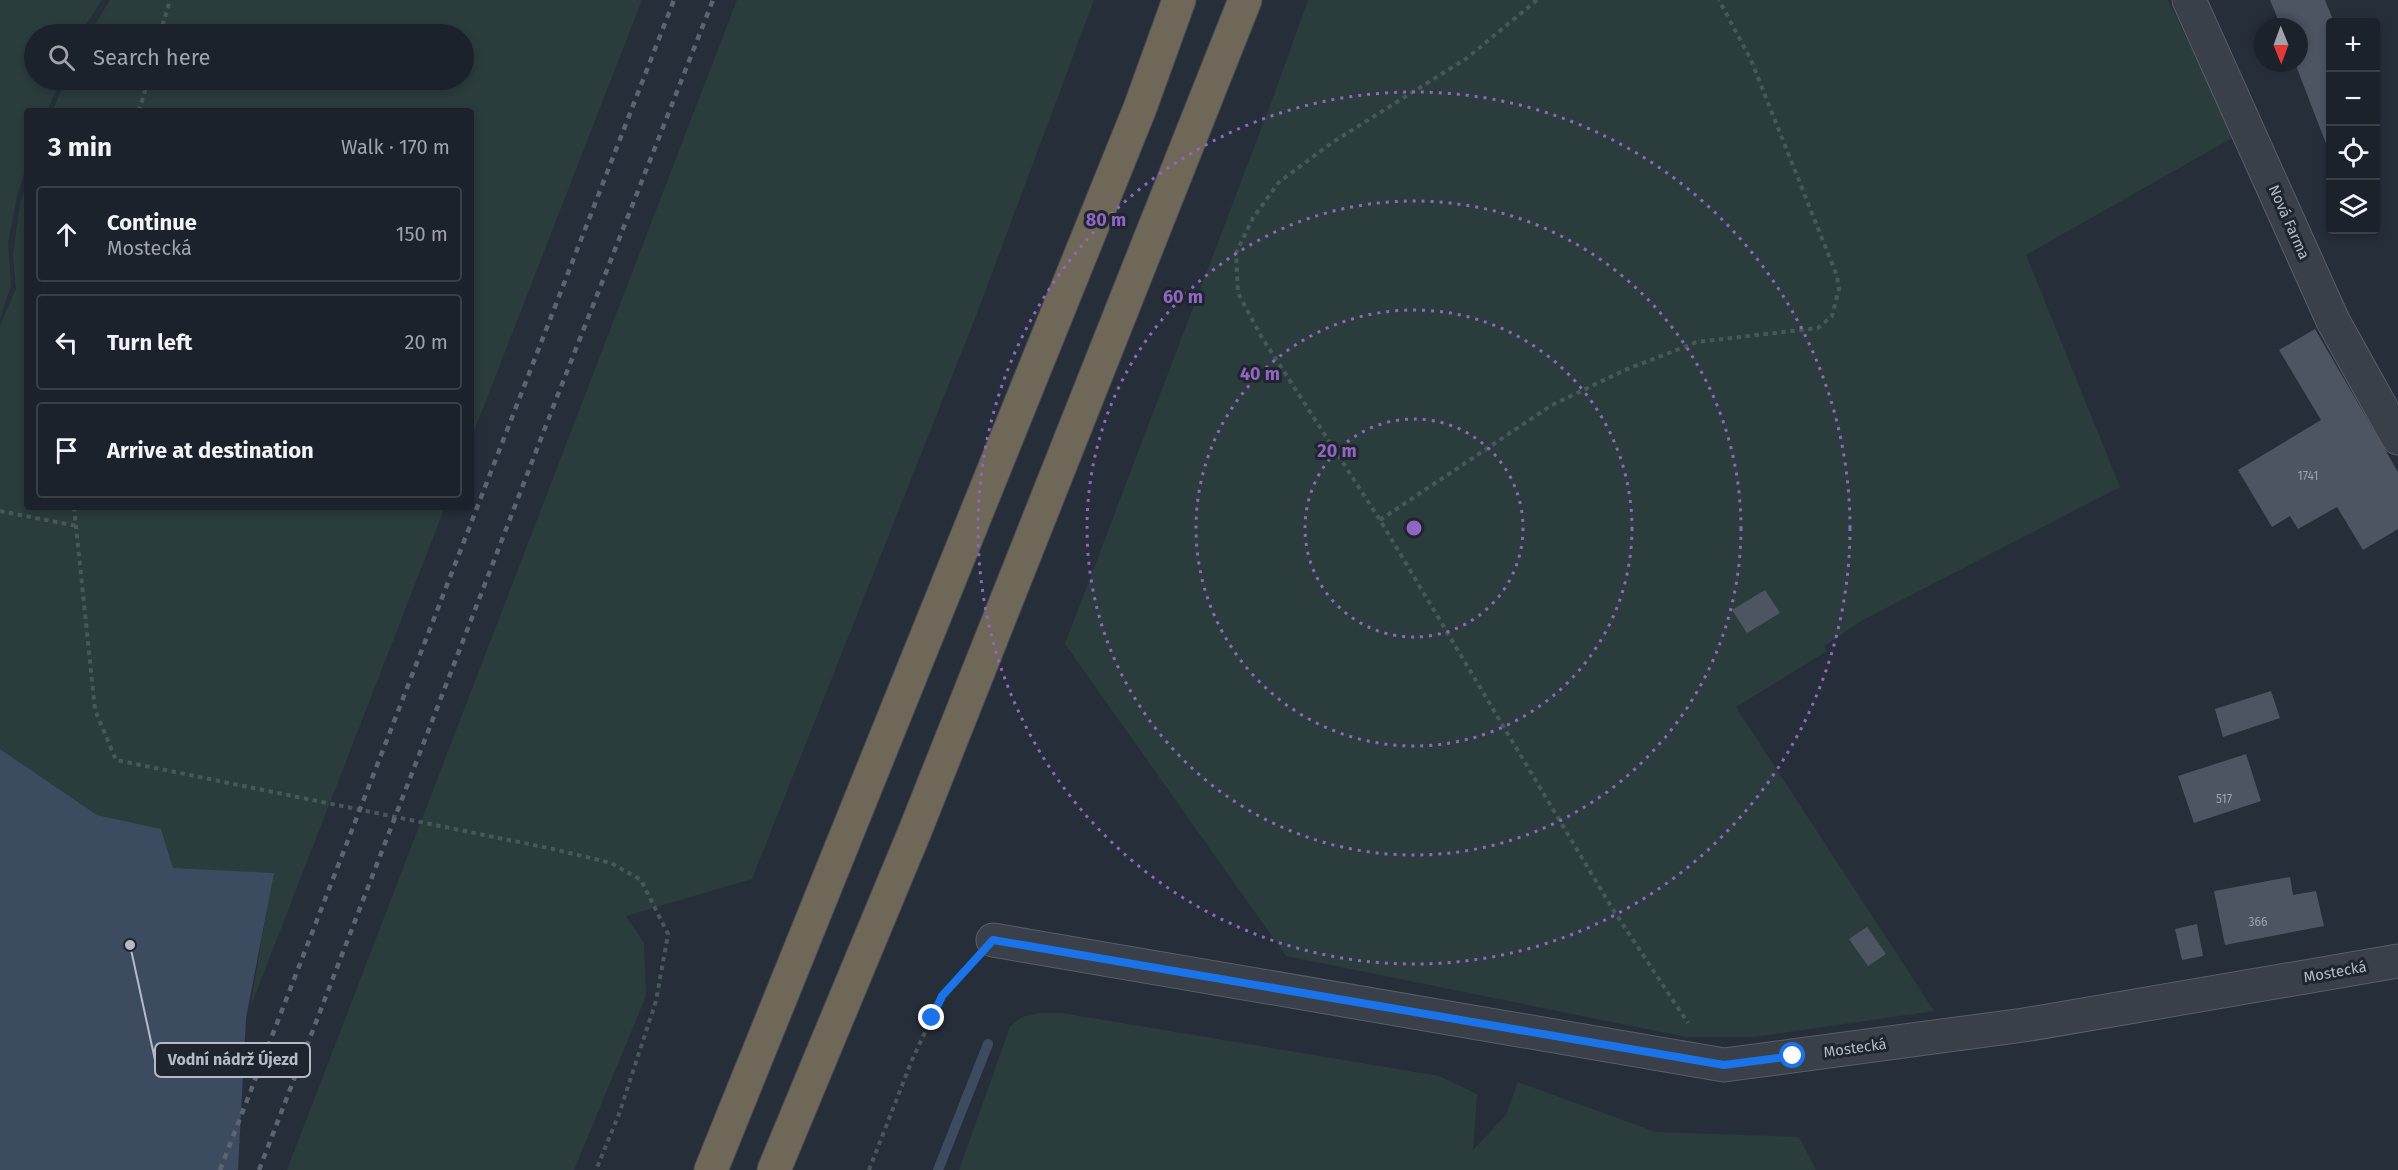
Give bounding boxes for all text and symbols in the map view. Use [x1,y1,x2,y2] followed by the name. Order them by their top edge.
[2254,18,2308,72] north arrow
[2326,18,2380,234] map controls
[2326,18,2380,72] button: +
[24,24,474,90] search box
[45,41,78,74] icon: search
[93,44,211,71] text: Search here
[2326,72,2380,126] button: −
[2326,126,2380,180] button: locate
[48,132,112,163] text: 3 min
[341,135,450,159] text: Walk · 170 m
[2326,180,2380,234] button: layers
[2265,182,2313,262] street label: Nová Farma
[107,209,197,236] text: Continue
[1086,209,1126,231] text: 80 m
[50,218,83,251] icon: ahead
[396,222,448,246] text: 150 m
[107,236,192,260] text: Mostecká
[1163,286,1203,308] text: 60 m
[50,326,83,359] icon: left
[107,329,192,356] text: Turn left
[405,330,448,354] text: 20 m
[1240,363,1280,385] text: 40 m
[50,434,83,467] icon: arrive
[107,437,314,464] text: Arrive at destination
[1317,440,1357,462] text: 20 m
[2298,469,2318,483] house number: 1741
[1404,518,1424,538] centre of rings
[2216,792,2232,806] house number: 517
[2249,915,2267,929] house number: 366
[2302,958,2368,986] street label: Mostecká
[918,1004,944,1030] route end
[1822,1035,1888,1061] street label: Mostecká
[1779,1042,1805,1068] route start
[155,1043,310,1077] callout: Vodní nádrž Újezd
[167,1049,298,1069] text: Vodní nádrž Újezd

